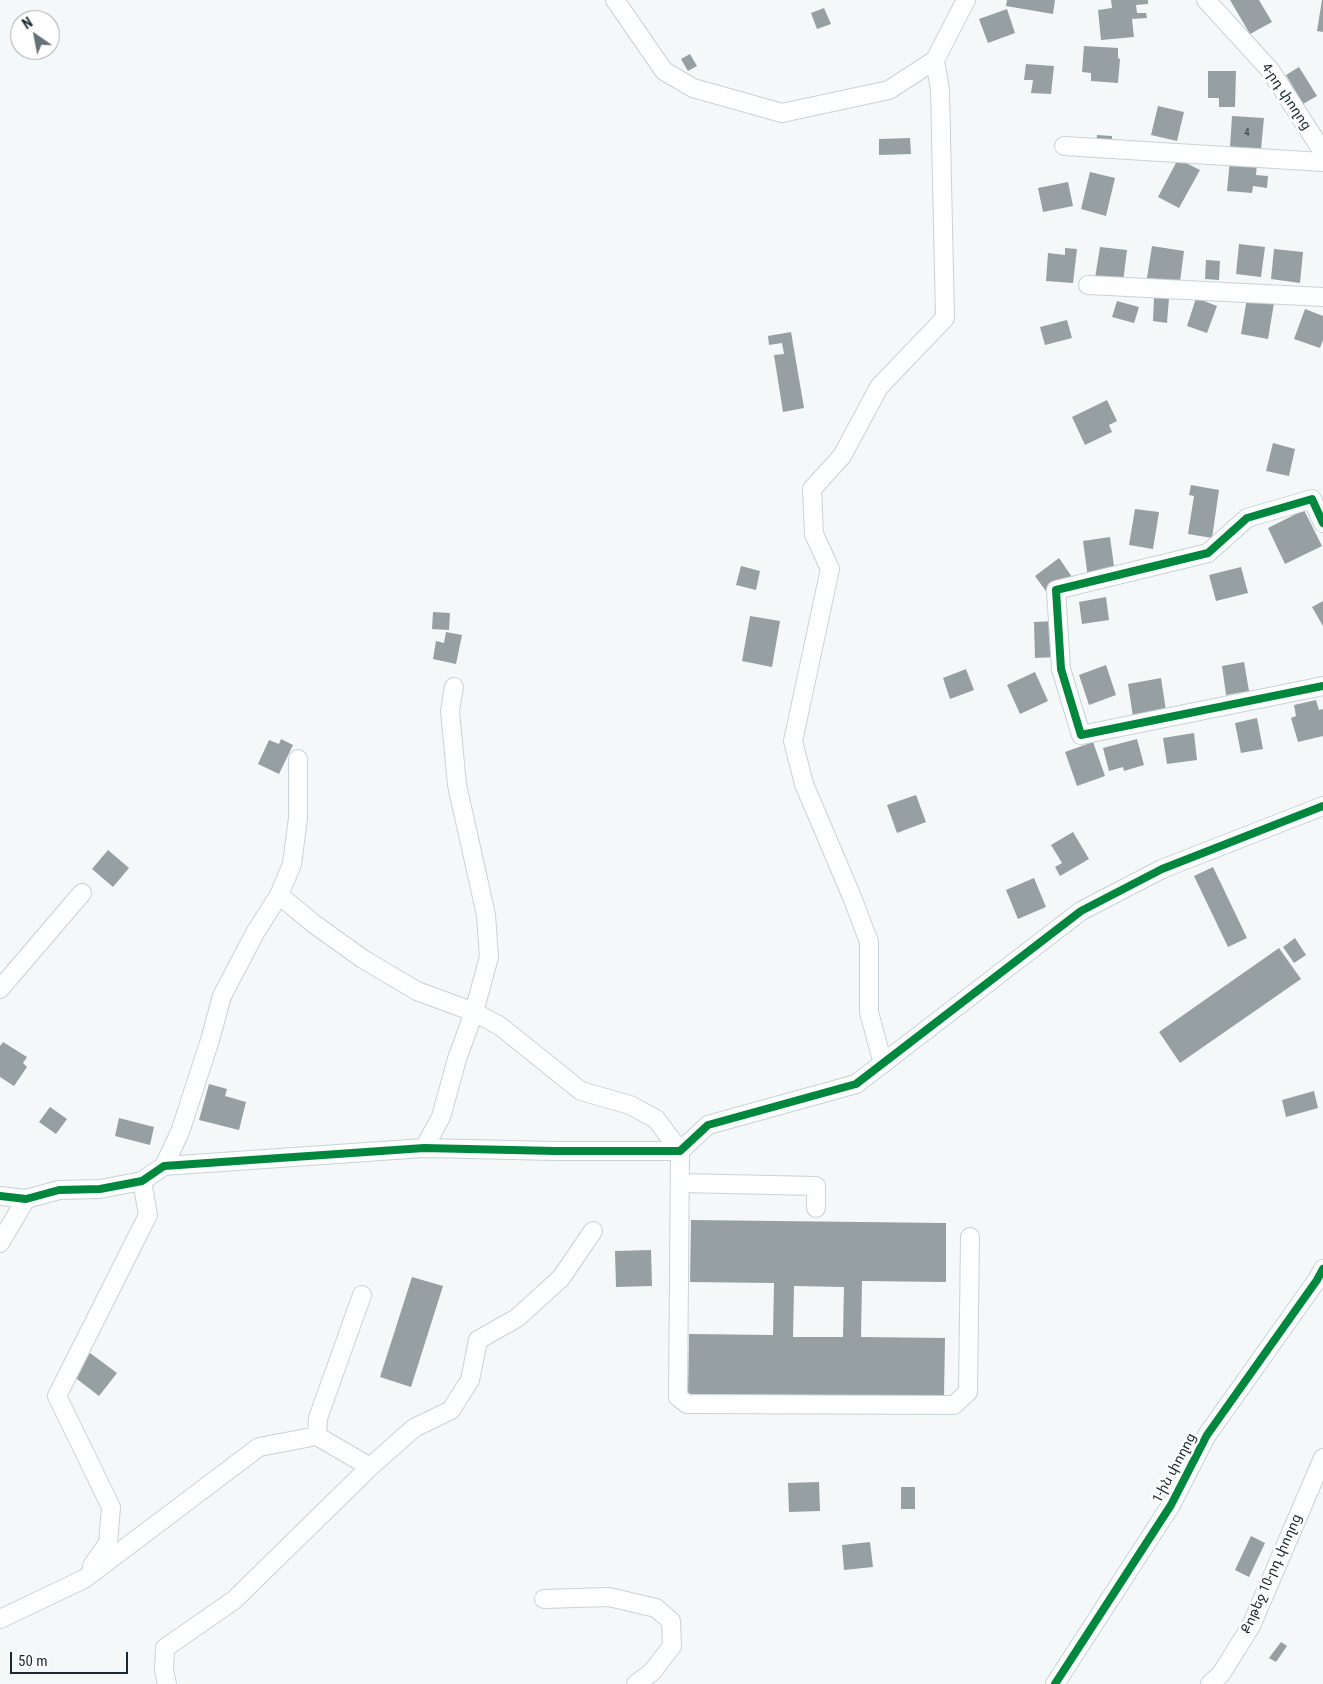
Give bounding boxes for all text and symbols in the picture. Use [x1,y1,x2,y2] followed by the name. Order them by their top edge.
[10,10,60,60] north arrow
[19,14,35,32] text: N
[1257,60,1315,134] street label: 4-րդ փողոց
[1244,126,1250,140] house number: 4
[1150,1430,1200,1506] street label: 1-ին փողոց
[1238,1512,1306,1636] street label: Քոթեջ 10-րդ փողոց
[12,1642,130,1674] scale bar
[18,1652,48,1670] text: 50 m

